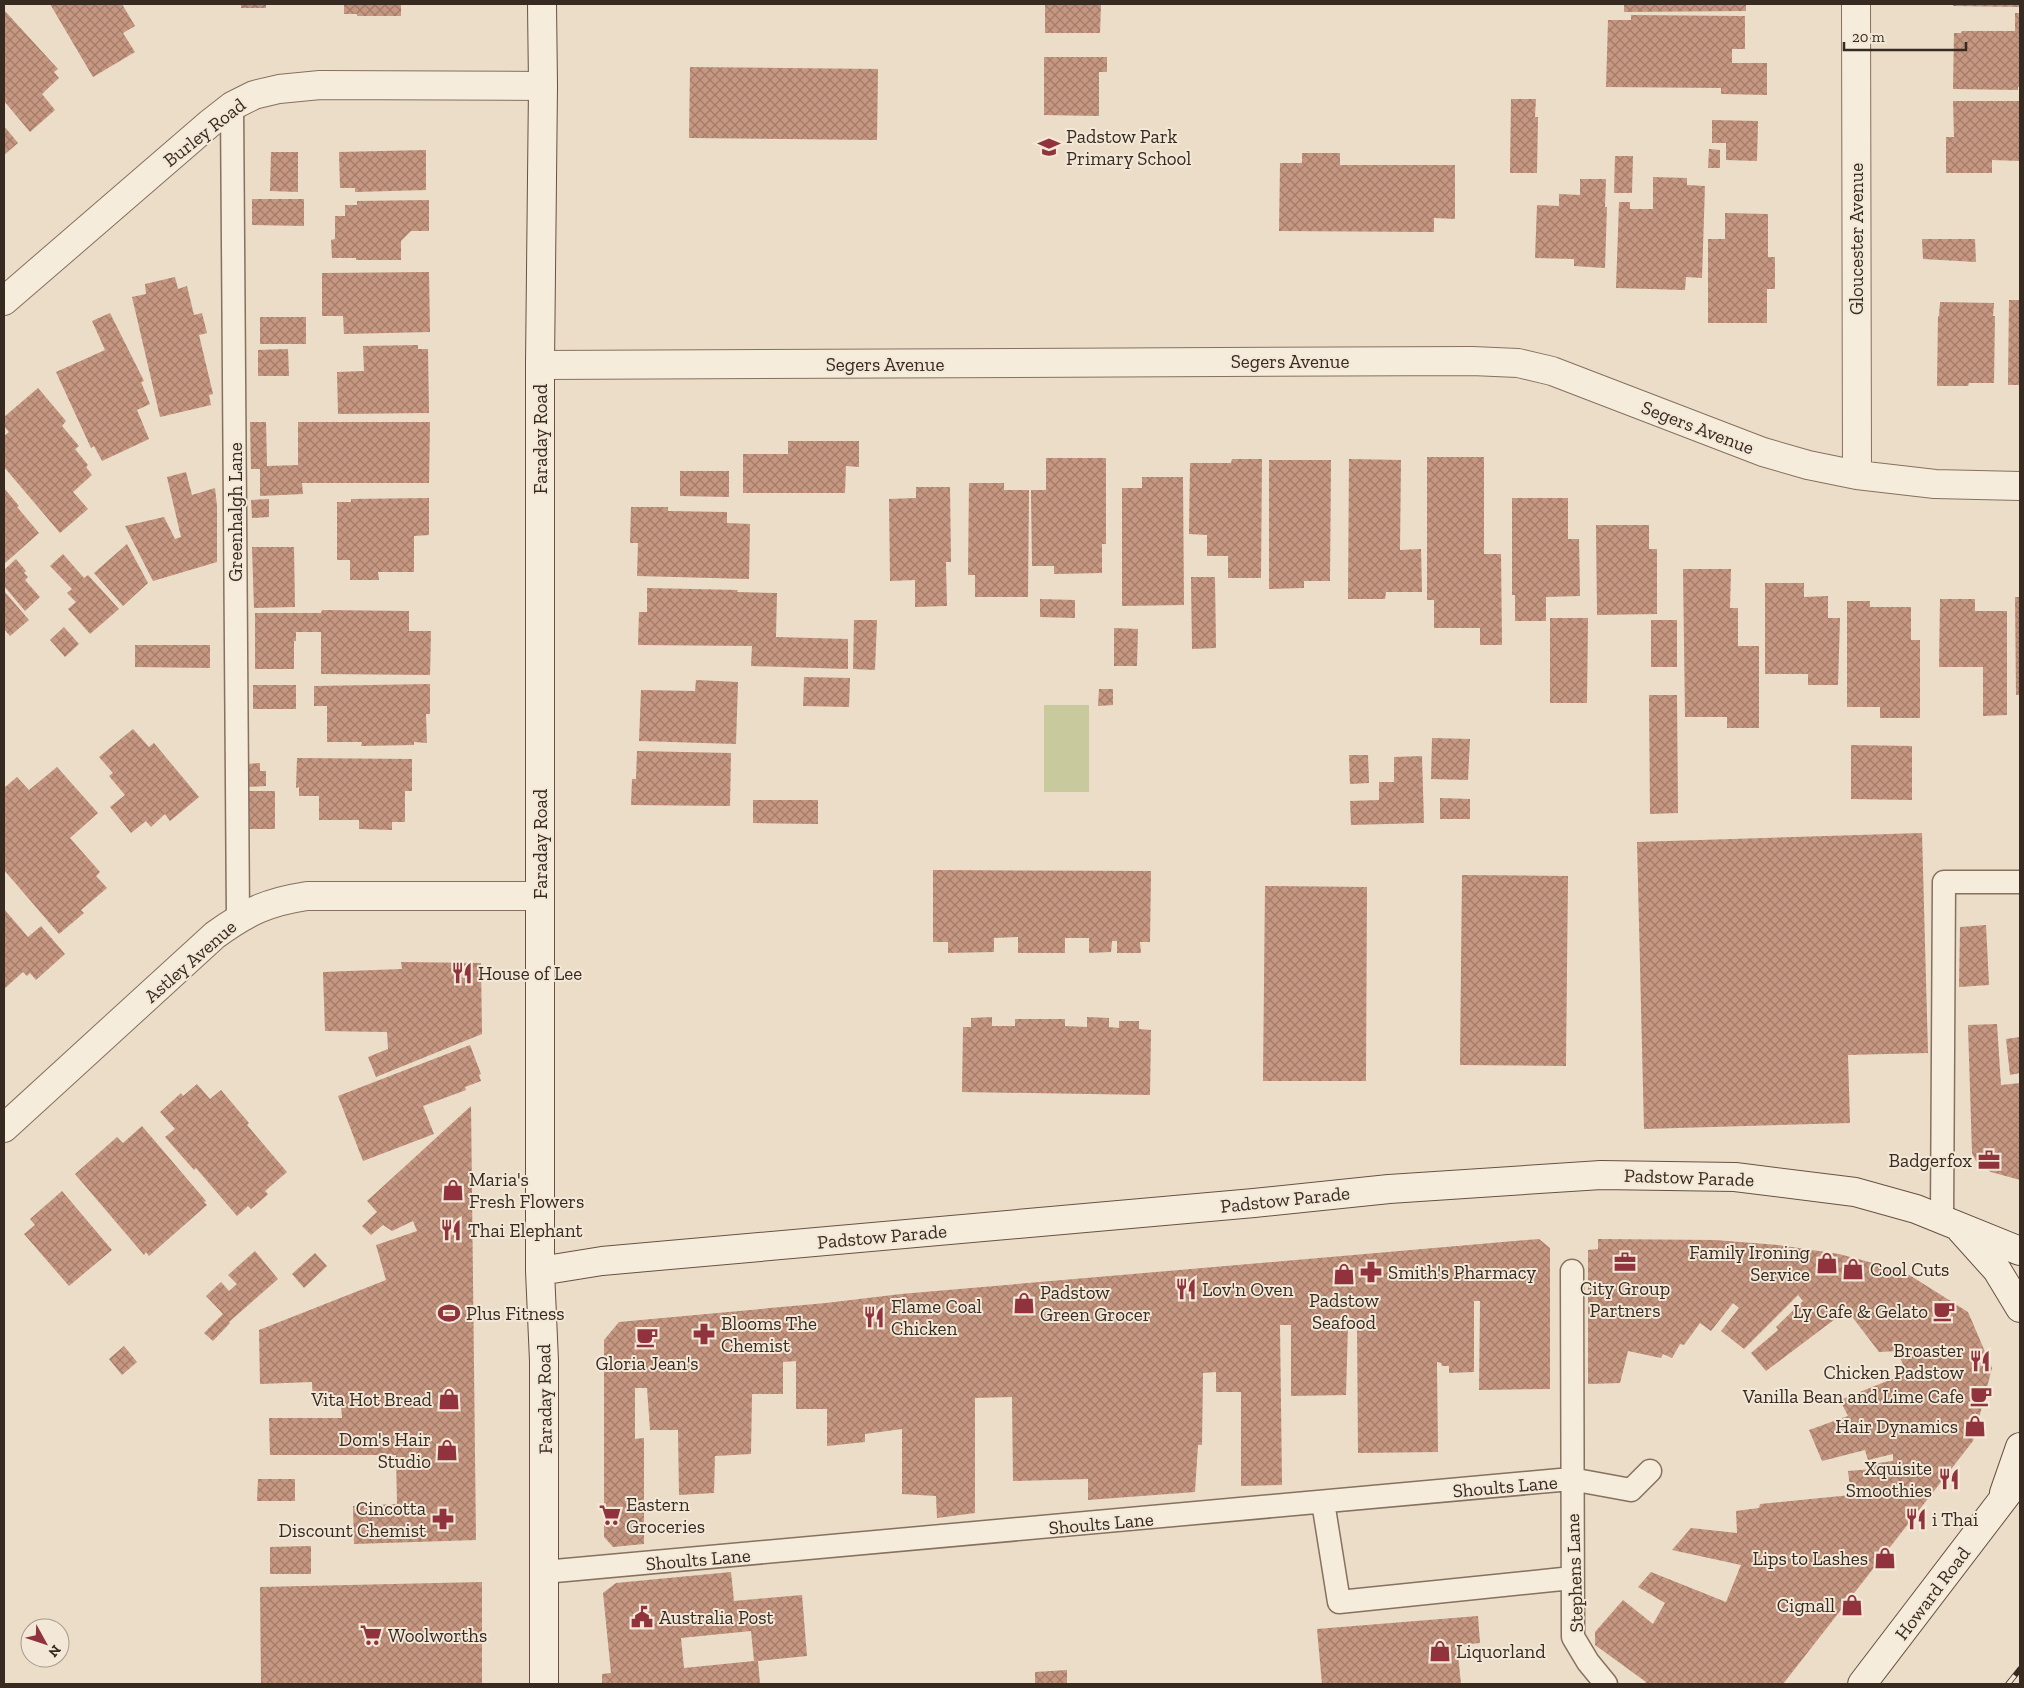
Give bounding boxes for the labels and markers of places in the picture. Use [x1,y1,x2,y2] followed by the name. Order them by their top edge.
[1066,125,1191,170] place label: Padstow Park Primary School
[1036,134,1062,160] school or university icon: Padstow Park Primary School
[449,960,475,986] restaurant icon: House of Lee
[478,962,582,985] place label: House of Lee
[1976,1147,2002,1173] office icon: Badgerfox
[1889,1149,1972,1172] place label: Badgerfox
[469,1168,584,1213] place label: Maria's Fresh Flowers
[440,1177,466,1203] shop icon: Maria's Fresh Flowers
[438,1217,464,1243] restaurant icon: Thai Elephant
[468,1219,583,1242] place label: Thai Elephant
[1689,1241,1811,1286] place label: Family Ironing Service
[1612,1249,1638,1275] office icon: City Group Partners
[1814,1250,1840,1276] shop icon: Family Ironing Service
[1840,1256,1866,1282] shop icon: Cool Cuts
[1870,1258,1949,1281] place label: Cool Cuts
[1358,1259,1384,1285] pharmacy icon: Smith's Pharmacy
[1331,1261,1357,1287] shop icon: Padstow Seafood
[1388,1261,1537,1284] place label: Smith's Pharmacy
[1173,1276,1199,1302] restaurant icon: Lov'n Oven
[1580,1277,1670,1322] place label: City Group Partners
[1202,1278,1293,1301] place label: Lov'n Oven
[1040,1281,1151,1326] place label: Padstow Green Grocer
[1309,1289,1379,1334] place label: Padstow Seafood
[1011,1290,1037,1316] shop icon: Padstow Green Grocer
[891,1295,982,1340] place label: Flame Coal Chicken
[1931,1298,1957,1324] cafe icon: Ly Cafe & Gelato
[436,1300,462,1326] sports icon: Plus Fitness
[1793,1300,1928,1323] place label: Ly Cafe & Gelato
[466,1302,565,1325] place label: Plus Fitness
[861,1304,887,1330] restaurant icon: Flame Coal Chicken
[721,1312,817,1357] place label: Blooms The Chemist
[691,1321,717,1347] pharmacy icon: Blooms The Chemist
[634,1324,660,1350] cafe icon: Gloria Jean's
[1823,1339,1964,1384] place label: Broaster Chicken Padstow
[1967,1348,1993,1374] restaurant icon: Broaster Chicken Padstow
[595,1352,699,1375] place label: Gloria Jean's
[1968,1383,1994,1409] cafe icon: Vanilla Bean and Lime Cafe
[1742,1385,1964,1408] place label: Vanilla Bean and Lime Cafe
[436,1386,462,1412] shop icon: Vita Hot Bread
[310,1388,433,1411] place label: Vita Hot Bread
[1962,1413,1988,1439] shop icon: Hair Dynamics
[1835,1415,1958,1438] place label: Hair Dynamics
[339,1428,431,1473] place label: Dom's Hair Studio
[434,1437,460,1463] shop icon: Dom's Hair Studio
[1846,1457,1932,1502] place label: Xquisite Smoothies
[1936,1466,1962,1492] restaurant icon: Xquisite Smoothies
[626,1493,705,1538] place label: Eastern Groceries
[279,1497,426,1542] place label: Cincotta Discount Chemist
[597,1502,623,1528] supermarket icon: Eastern Groceries
[430,1506,456,1532] pharmacy icon: Cincotta Discount Chemist
[1903,1506,1929,1532] restaurant icon: i Thai
[1932,1508,1978,1531] place label: i Thai
[1872,1545,1898,1571] shop icon: Lips to Lashes
[1752,1547,1868,1570] place label: Lips to Lashes
[1839,1592,1865,1618] shop icon: Cignall
[1777,1594,1835,1617] place label: Cignall
[629,1604,655,1630] public building icon: Australia Post
[659,1606,774,1629] place label: Australia Post
[358,1622,384,1648] supermarket icon: Woolworths
[388,1624,487,1647] place label: Woolworths
[1427,1638,1453,1664] shop icon: Liquorland
[1456,1640,1546,1663] place label: Liquorland

